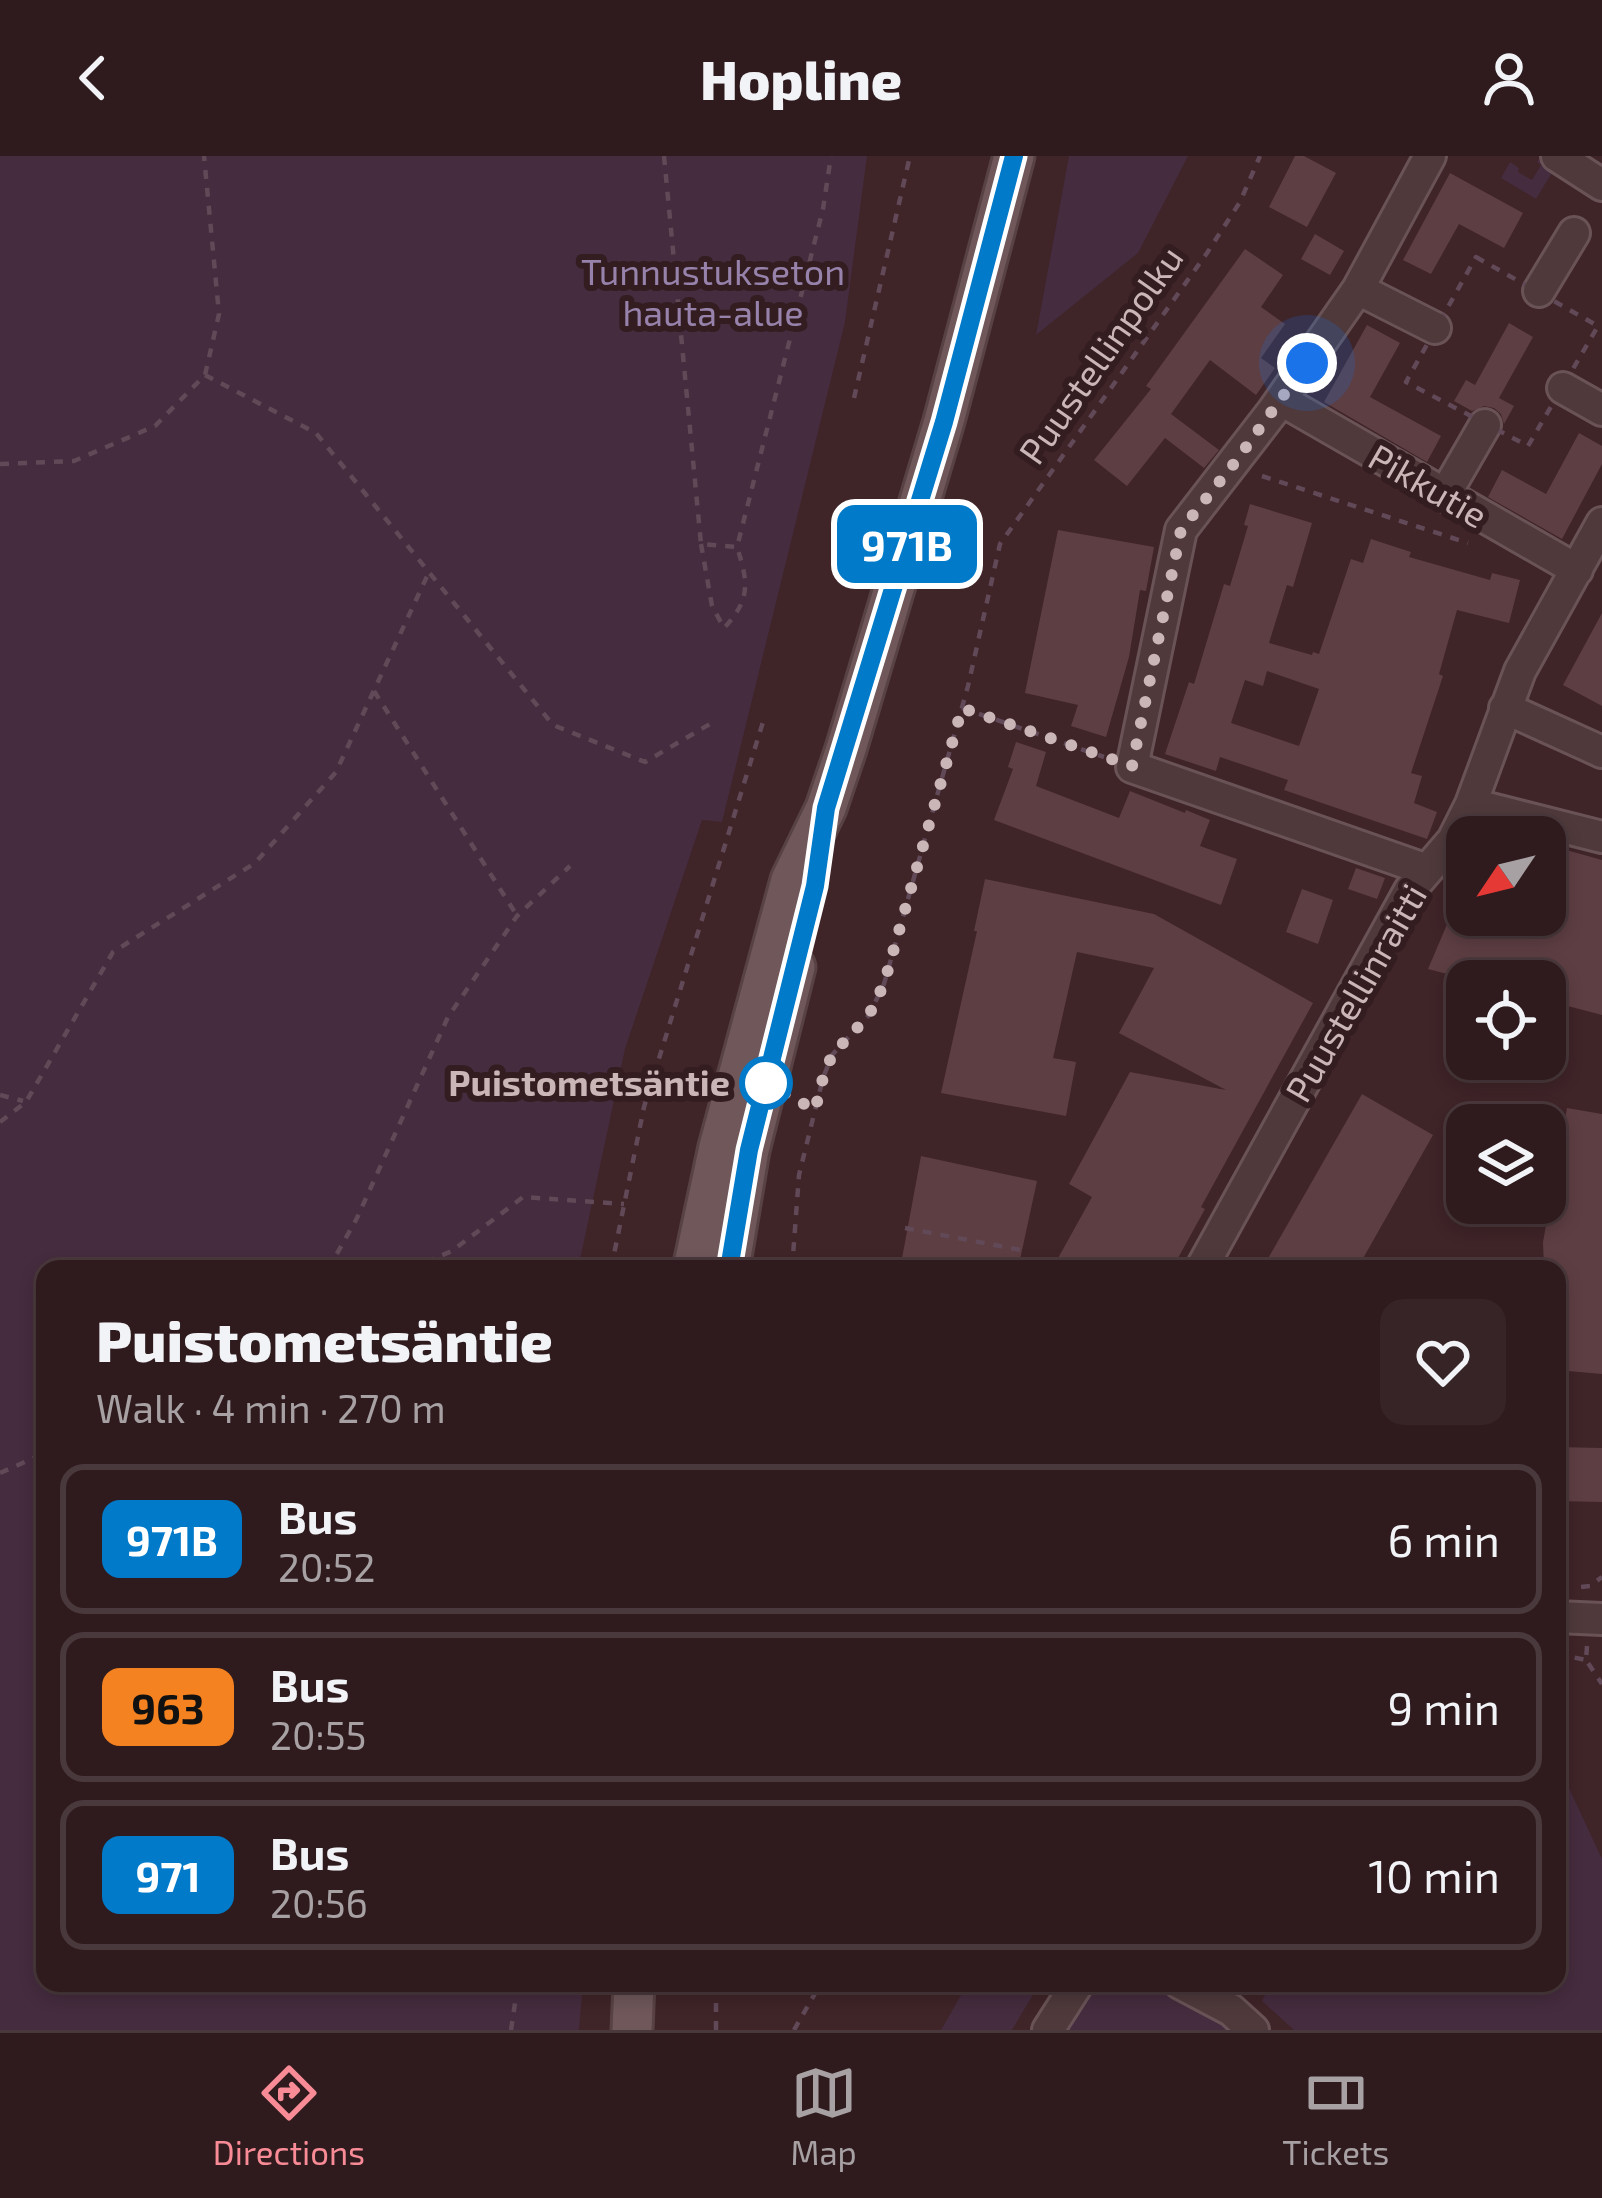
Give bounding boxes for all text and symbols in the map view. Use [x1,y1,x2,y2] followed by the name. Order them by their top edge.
[60,45,126,111] icon: back
[1476,45,1542,111] icon: person
[700,46,902,111] text: Hopline
[1009,237,1191,471] street label: Puustellinpolku
[581,249,845,333] park label: Tunnustukseton hauta-alue
[1277,333,1337,393] your location
[1362,434,1495,536] street label: Pikkutie
[823,505,991,583] line badge: 971B
[861,519,953,569] text: 971B
[1446,816,1566,936] north arrow
[1446,816,1566,1224] map controls
[1275,876,1434,1109] street label: Puustellinraitti
[1446,960,1566,1080] button: locate
[741,1058,791,1108] marker: Puistometsäntie
[448,1060,730,1103] place label: Puistometsäntie
[1446,1104,1566,1224] button: layers
[1380,1299,1506,1425] button: heart
[96,1305,553,1373] text: Puistometsäntie
[96,1384,446,1431] text: Walk · 4 min · 270 m
[278,1489,357,1543] text: Bus
[1387,1512,1500,1566] text: 6 min
[126,1514,218,1564] text: 971B
[278,1543,375,1590] text: 20:52
[270,1657,349,1711] text: Bus
[1387,1680,1500,1734] text: 9 min
[131,1682,205,1732] text: 963
[270,1711,366,1758] text: 20:55
[270,1825,349,1879] text: Bus
[1368,1848,1500,1902] text: 10 min
[135,1850,201,1900] text: 971
[270,1879,368,1926] text: 20:56
[213,2060,365,2172] tab: Directions
[791,2060,857,2172] tab: Map
[1282,2060,1389,2172] tab: Tickets

